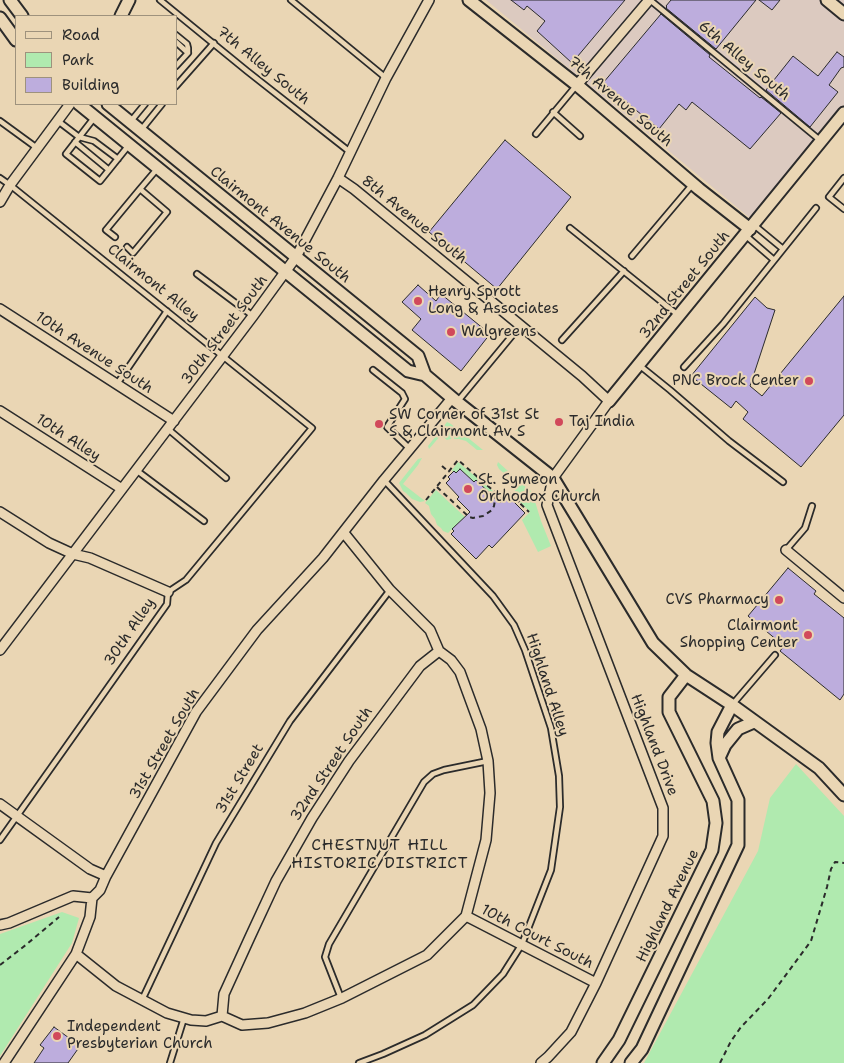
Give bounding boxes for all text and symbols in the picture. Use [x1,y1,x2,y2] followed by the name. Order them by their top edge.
[15,15,178,105] legend
[694,17,794,105] street label: 6th Alley South
[213,23,313,109] street label: 7th Alley South
[62,25,100,45] text: Road
[62,50,94,70] text: Park
[564,53,676,151] street label: 7th Avenue South
[62,75,119,95] text: Building
[206,163,354,287] street label: Clairmont Avenue South
[358,172,470,268] street label: 8th Avenue South
[636,227,734,343] street label: 32nd Street South
[104,241,202,325] street label: Clairmont Alley
[178,272,272,388] street label: 30th Street South
[428,283,559,318] place label: Henry Sprott Long & Associates
[412,295,424,307] marker: Henry Sprott Long & Associates
[32,308,156,398] street label: 10th Avenue South
[461,323,537,341] place label: Walgreens
[445,326,457,338] marker: Walgreens
[672,372,799,390] place label: PNC Brock Center
[803,375,815,387] marker: PNC Brock Center
[389,406,539,441] place label: SW Corner of 31st St S & Clairmont Av S
[32,410,104,466] street label: 10th Alley
[569,413,635,431] place label: Taj India
[553,416,565,428] marker: Taj India
[373,418,385,430] marker: SW Corner of 31st St S & Clairmont Av S
[478,471,601,506] place label: St. Symeon Orthodox Church
[462,483,474,495] marker: St. Symeon Orthodox Church
[666,591,769,609] place label: CVS Pharmacy
[773,594,785,606] marker: CVS Pharmacy
[101,595,159,669] street label: 30th Alley
[680,617,798,652] place label: Clairmont Shopping Center
[802,629,814,641] marker: Clairmont Shopping Center
[522,631,572,739] street label: Highland Alley
[126,685,204,803] street label: 31st Street South
[626,692,682,798] street label: Highland Drive
[287,703,377,825] street label: 32nd Street South
[212,741,268,817] street label: 31st Street
[289,836,471,874] district label: CHESTNUT HILL HISTORIC DISTRICT
[633,846,703,966] street label: Highland Avenue
[478,901,596,973] street label: 10th Court South
[67,1018,213,1053] place label: Independent Presbyterian Church
[51,1030,63,1042] marker: Independent Presbyterian Church

